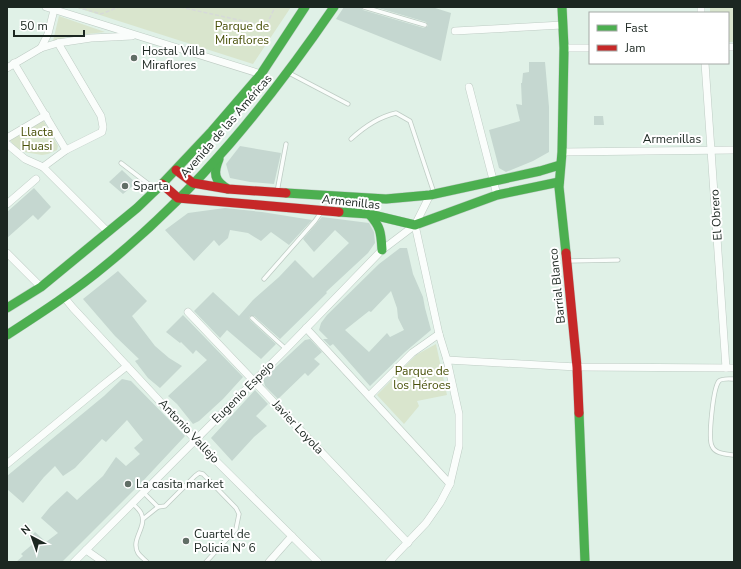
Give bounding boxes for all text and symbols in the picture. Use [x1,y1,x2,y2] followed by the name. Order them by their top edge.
[14,12,84,38] scale bar
[589,12,729,64] legend
[20,18,48,34] text: 50 m
[215,18,269,48] park label: Parque de Miraflores
[625,20,648,36] text: Fast
[624,40,646,56] text: Jam
[142,43,205,73] place label: Hostal Villa Miraflores
[129,53,139,63] marker: Hostal Villa Miraflores
[177,71,276,181] street label: Avenida de las Américas
[21,124,53,154] park label: Llacta Huasi
[643,131,701,147] street label: Armenillas
[133,178,169,194] place label: Sparta
[120,181,130,191] marker: Sparta
[706,189,726,241] street label: El Obrero
[321,191,381,213] street label: Armenillas
[545,247,569,325] street label: Barrial Blanco
[208,357,278,427] street label: Eugenio Espejo
[393,363,451,393] park label: Parque de los Héroes
[155,395,223,467] street label: Antonio Vallejo
[268,396,327,458] street label: Javier Loyola
[136,476,224,492] place label: La casita market
[123,479,133,489] marker: La casita market
[12,517,52,557] north arrow
[18,521,34,538] text: N
[194,526,256,556] place label: Cuartel de Policia N° 6
[181,536,191,546] marker: Cuartel de Policia N° 6

